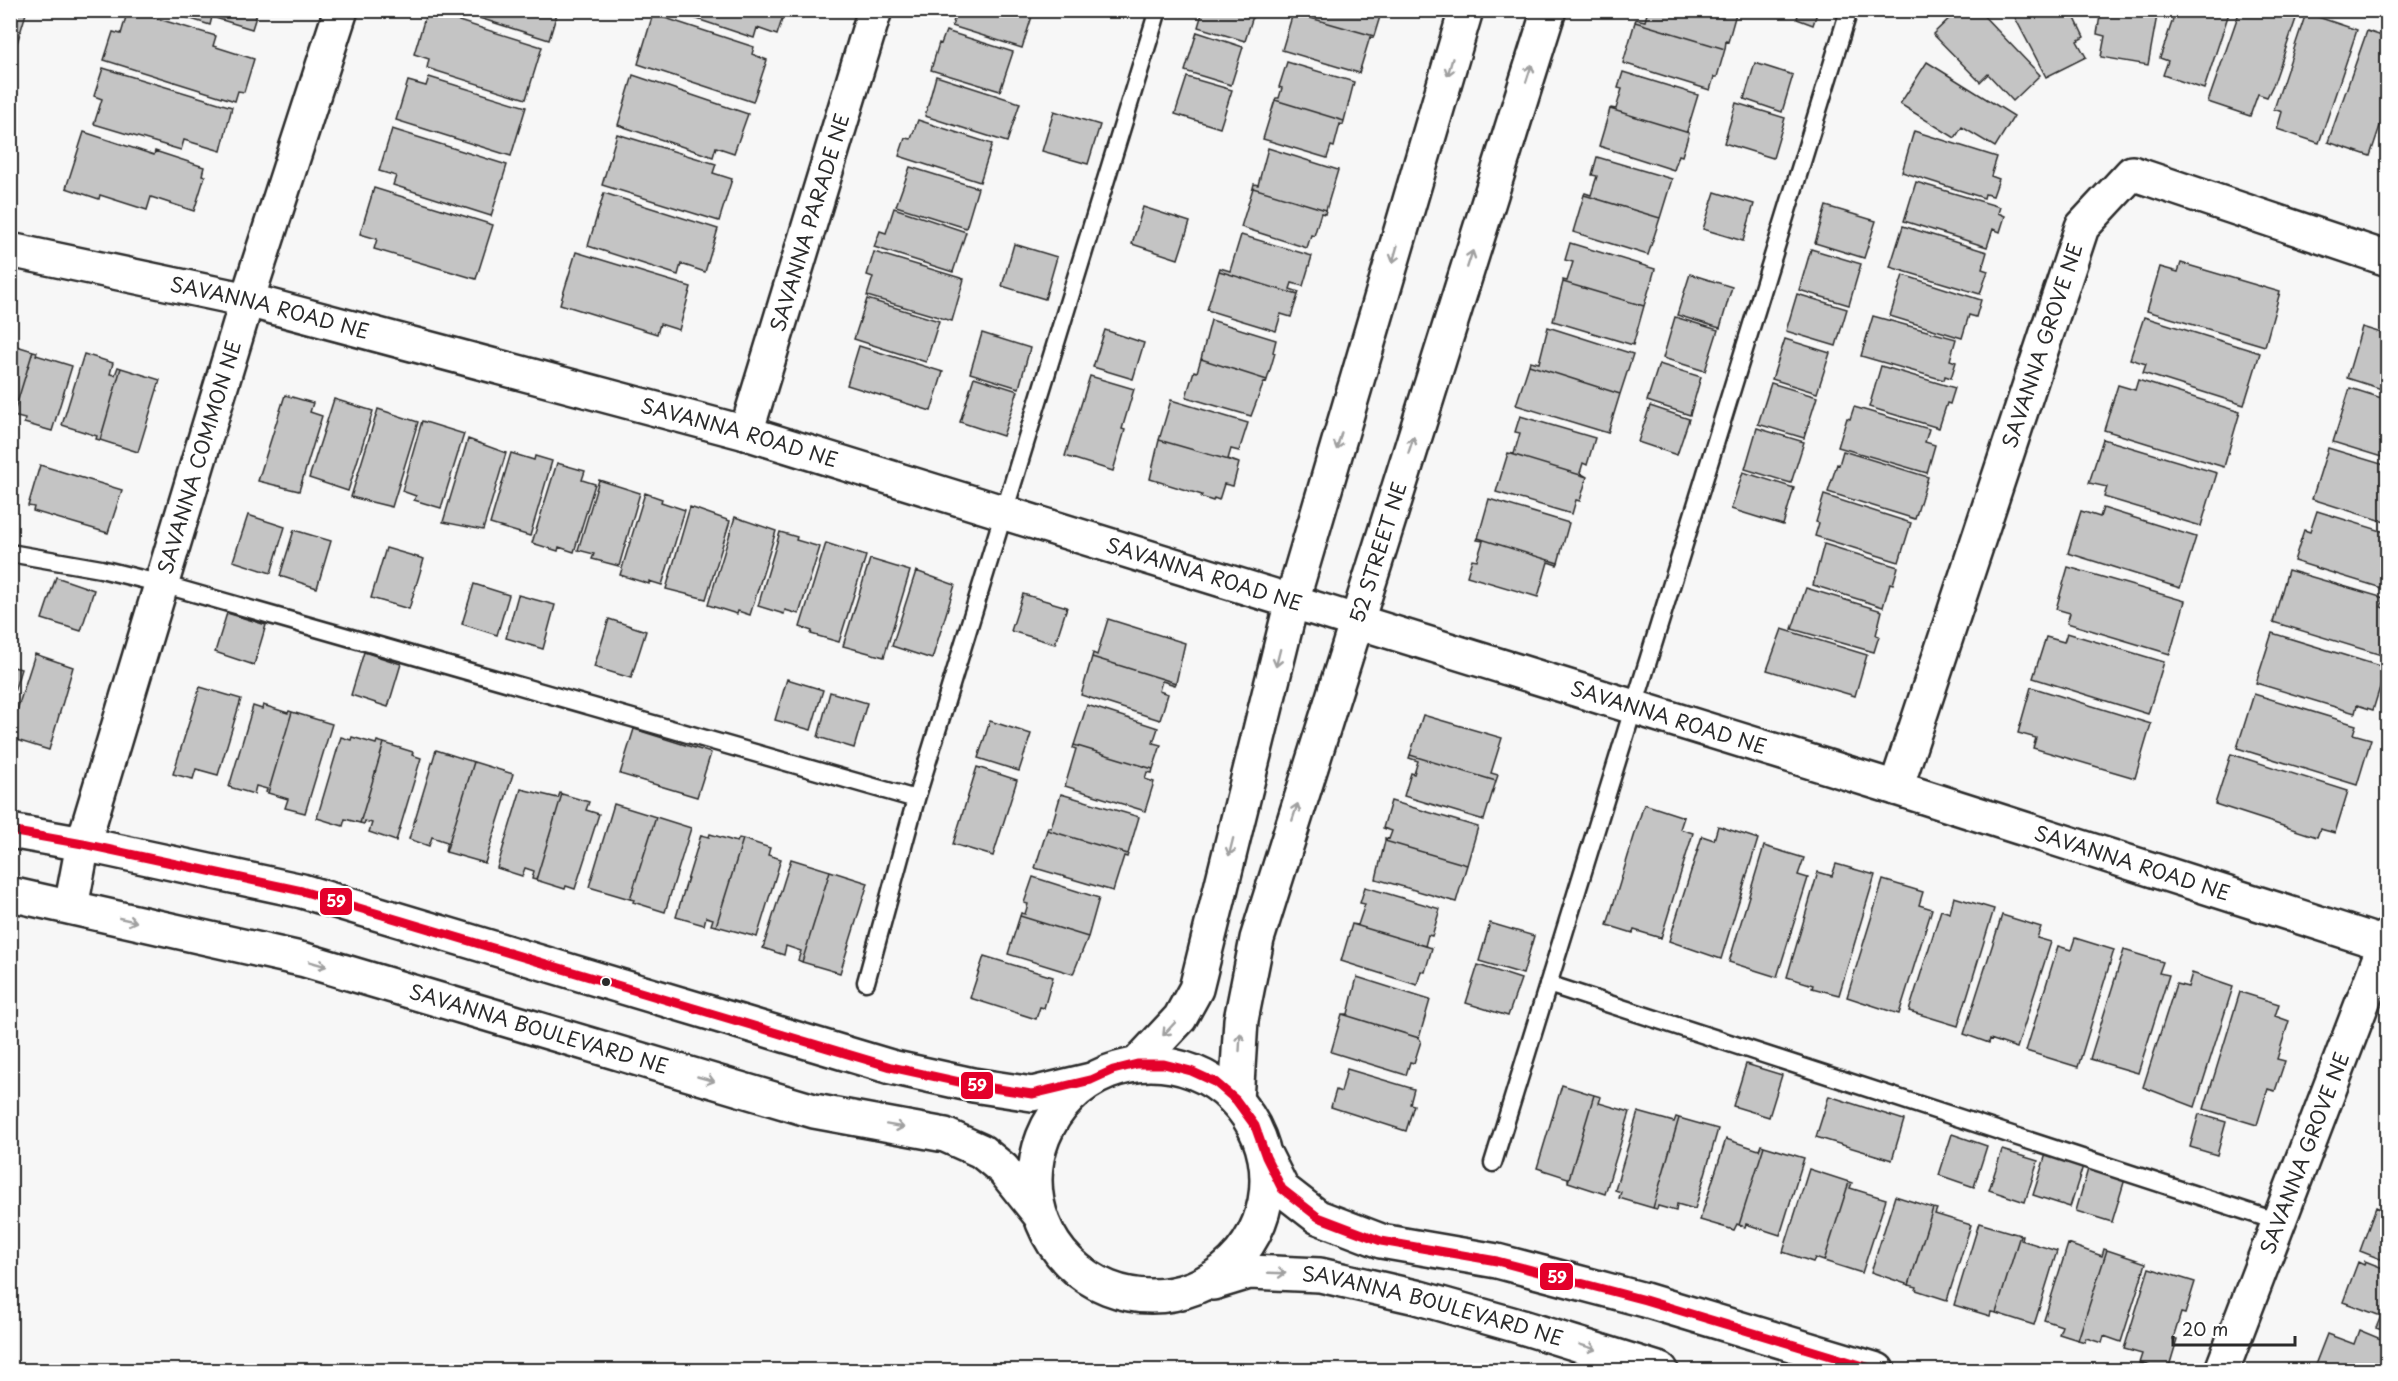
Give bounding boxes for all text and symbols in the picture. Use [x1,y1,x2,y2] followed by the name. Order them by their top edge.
[1444,57,1455,76] one-way arrow
[1524,64,1535,83] one-way arrow
[762,110,857,335] street label: SAVANNA PARADE NE
[1994,239,2090,452] street label: SAVANNA GROVE NE
[1389,244,1400,263] one-way arrow
[1465,250,1476,269] one-way arrow
[168,268,373,346] street label: SAVANNA ROAD NE
[149,336,248,578] street label: SAVANNA COMMON NE
[637,390,842,474] street label: SAVANNA ROAD NE
[1333,431,1344,450] one-way arrow
[1406,436,1417,455] one-way arrow
[1341,478,1414,626] street label: 52 STREET NE
[1103,529,1306,618] street label: SAVANNA ROAD NE
[1272,648,1284,667] one-way arrow
[1567,672,1771,761] street label: SAVANNA ROAD NE
[1290,803,1301,822] one-way arrow
[2031,817,2234,908] street label: SAVANNA ROAD NE
[1225,837,1237,856] one-way arrow
[319,887,353,916] line badge: 59
[326,888,346,912] text: 59
[118,914,137,926] one-way arrow
[308,959,327,970] one-way arrow
[406,976,672,1081] street label: SAVANNA BOULEVARD NE
[600,976,612,988] unlabelled marker
[1162,1022,1177,1037] one-way arrow
[1234,1032,1245,1052] one-way arrow
[2252,1048,2356,1258] street label: SAVANNA GROVE NE
[960,1071,994,1100] line badge: 59
[967,1072,987,1096] text: 59
[696,1074,715,1085] one-way arrow
[885,1121,905,1132] one-way arrow
[1301,1258,1567,1353] street label: SAVANNA BOULEVARD NE
[1539,1262,1574,1291] line badge: 59
[1547,1264,1567,1288] text: 59
[1266,1268,1286,1279] one-way arrow
[2173,1309,2294,1347] scale bar
[2182,1315,2228,1342] text: 20 m
[1578,1343,1597,1354] one-way arrow

